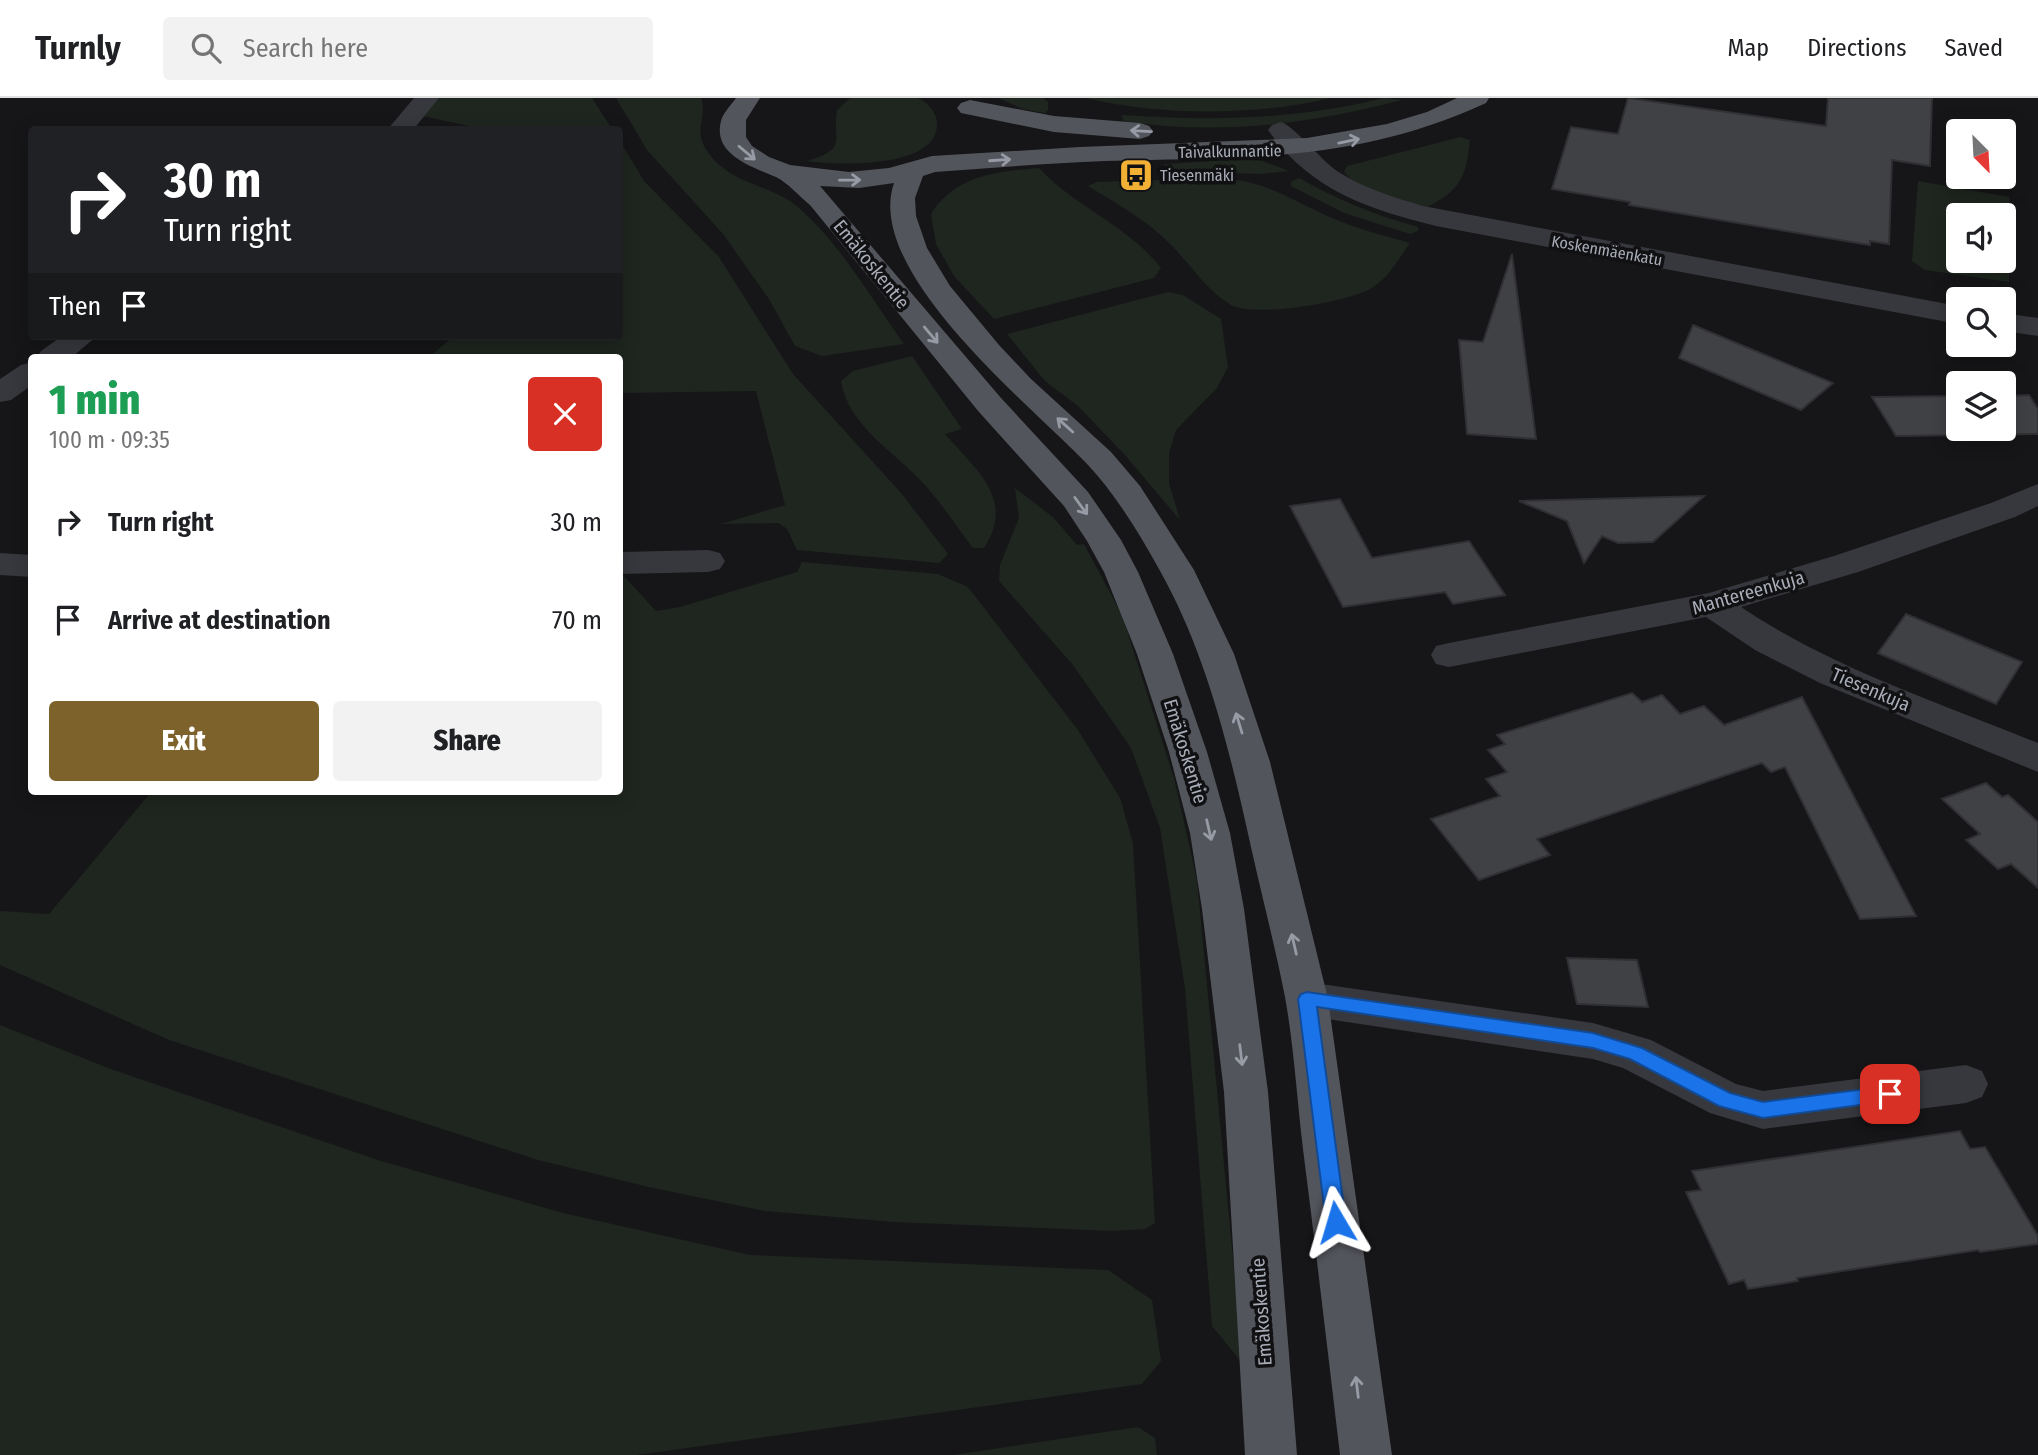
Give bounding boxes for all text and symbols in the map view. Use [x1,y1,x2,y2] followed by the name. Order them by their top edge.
[163,17,653,80] search box
[35,28,121,68] text: Turnly
[187,29,225,67] icon: search
[243,33,368,64] text: Search here
[1728,34,1769,62] text: Map
[1807,34,1906,62] text: Directions
[1944,34,2003,62] text: Saved
[1946,119,2016,189] north arrow
[1946,119,2016,441] map controls
[1130,124,1152,137] one-way arrow
[1337,133,1360,147] one-way arrow
[1178,141,1282,162] street label: Taivalkunnantie
[738,145,756,161] one-way arrow
[164,151,262,210] text: 30 m
[988,153,1011,166] one-way arrow
[49,154,140,245] icon: right
[1117,156,1155,194] bus stop icon: Tiesenmäki
[1160,166,1234,185] place label: Tiesenmäki
[838,173,861,186] one-way arrow
[1946,203,2016,273] button: sound
[164,211,291,249] text: Turn right
[829,215,915,313] street label: Emäkoskentie
[1550,231,1664,270] street label: Koskenmäenkatu
[115,287,153,325] icon: arrive
[1946,287,2016,357] button: search
[49,291,101,322] text: Then
[923,326,939,344] one-way arrow
[1946,371,2016,441] button: layers
[49,375,140,425] text: 1 min
[528,377,602,451] button: close
[1056,417,1074,433] one-way arrow
[49,426,170,454] text: 100 m · 09:35
[1074,496,1088,515] one-way arrow
[49,503,87,541] icon: right
[108,507,214,538] text: Turn right
[551,507,602,538] text: 30 m
[1689,565,1807,619] street label: Mantereenkuja
[49,601,87,639] icon: arrive
[108,605,331,636] text: Arrive at destination
[552,605,602,636] text: 70 m
[1828,663,1914,716] street label: Tiesenkuja
[1159,696,1212,806] street label: Emäkoskentie
[49,701,319,781] button: Exit
[333,701,602,781] button: Share
[1232,713,1245,735] one-way arrow
[1203,818,1216,841] one-way arrow
[1287,933,1301,956] one-way arrow
[1234,1043,1247,1066] one-way arrow
[1860,1064,1920,1124] pin
[1871,1075,1909,1113] icon: arrive
[1299,1185,1373,1259] position arrow
[1246,1257,1277,1367] street label: Emäkoskentie
[1350,1377,1363,1399] one-way arrow

